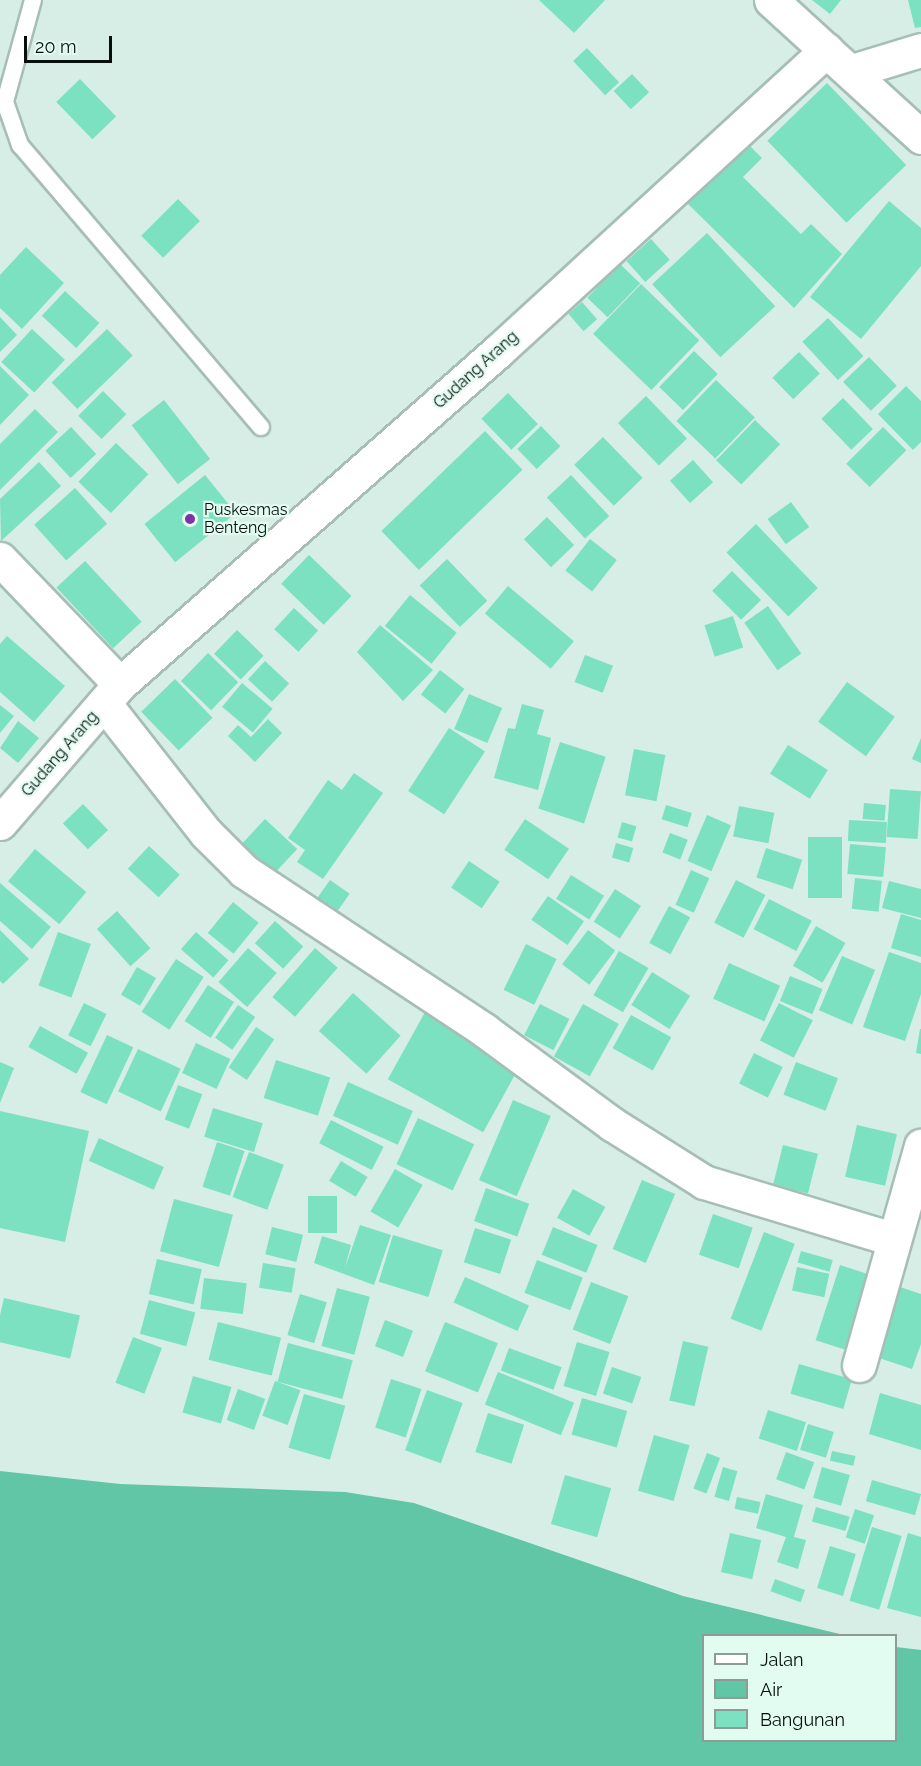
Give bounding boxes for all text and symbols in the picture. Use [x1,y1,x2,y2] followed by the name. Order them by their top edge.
[27,24,116,62] scale bar
[35,36,77,57] text: 20 m
[430,327,522,413] street label: Gudang Arang
[204,500,288,538] place label: Puskesmas Benteng
[181,510,199,528] marker: Puskesmas Benteng
[18,707,102,801] street label: Gudang Arang
[702,1634,897,1742] legend
[760,1649,804,1670] text: Jalan
[760,1679,782,1700] text: Air
[760,1709,845,1730] text: Bangunan

